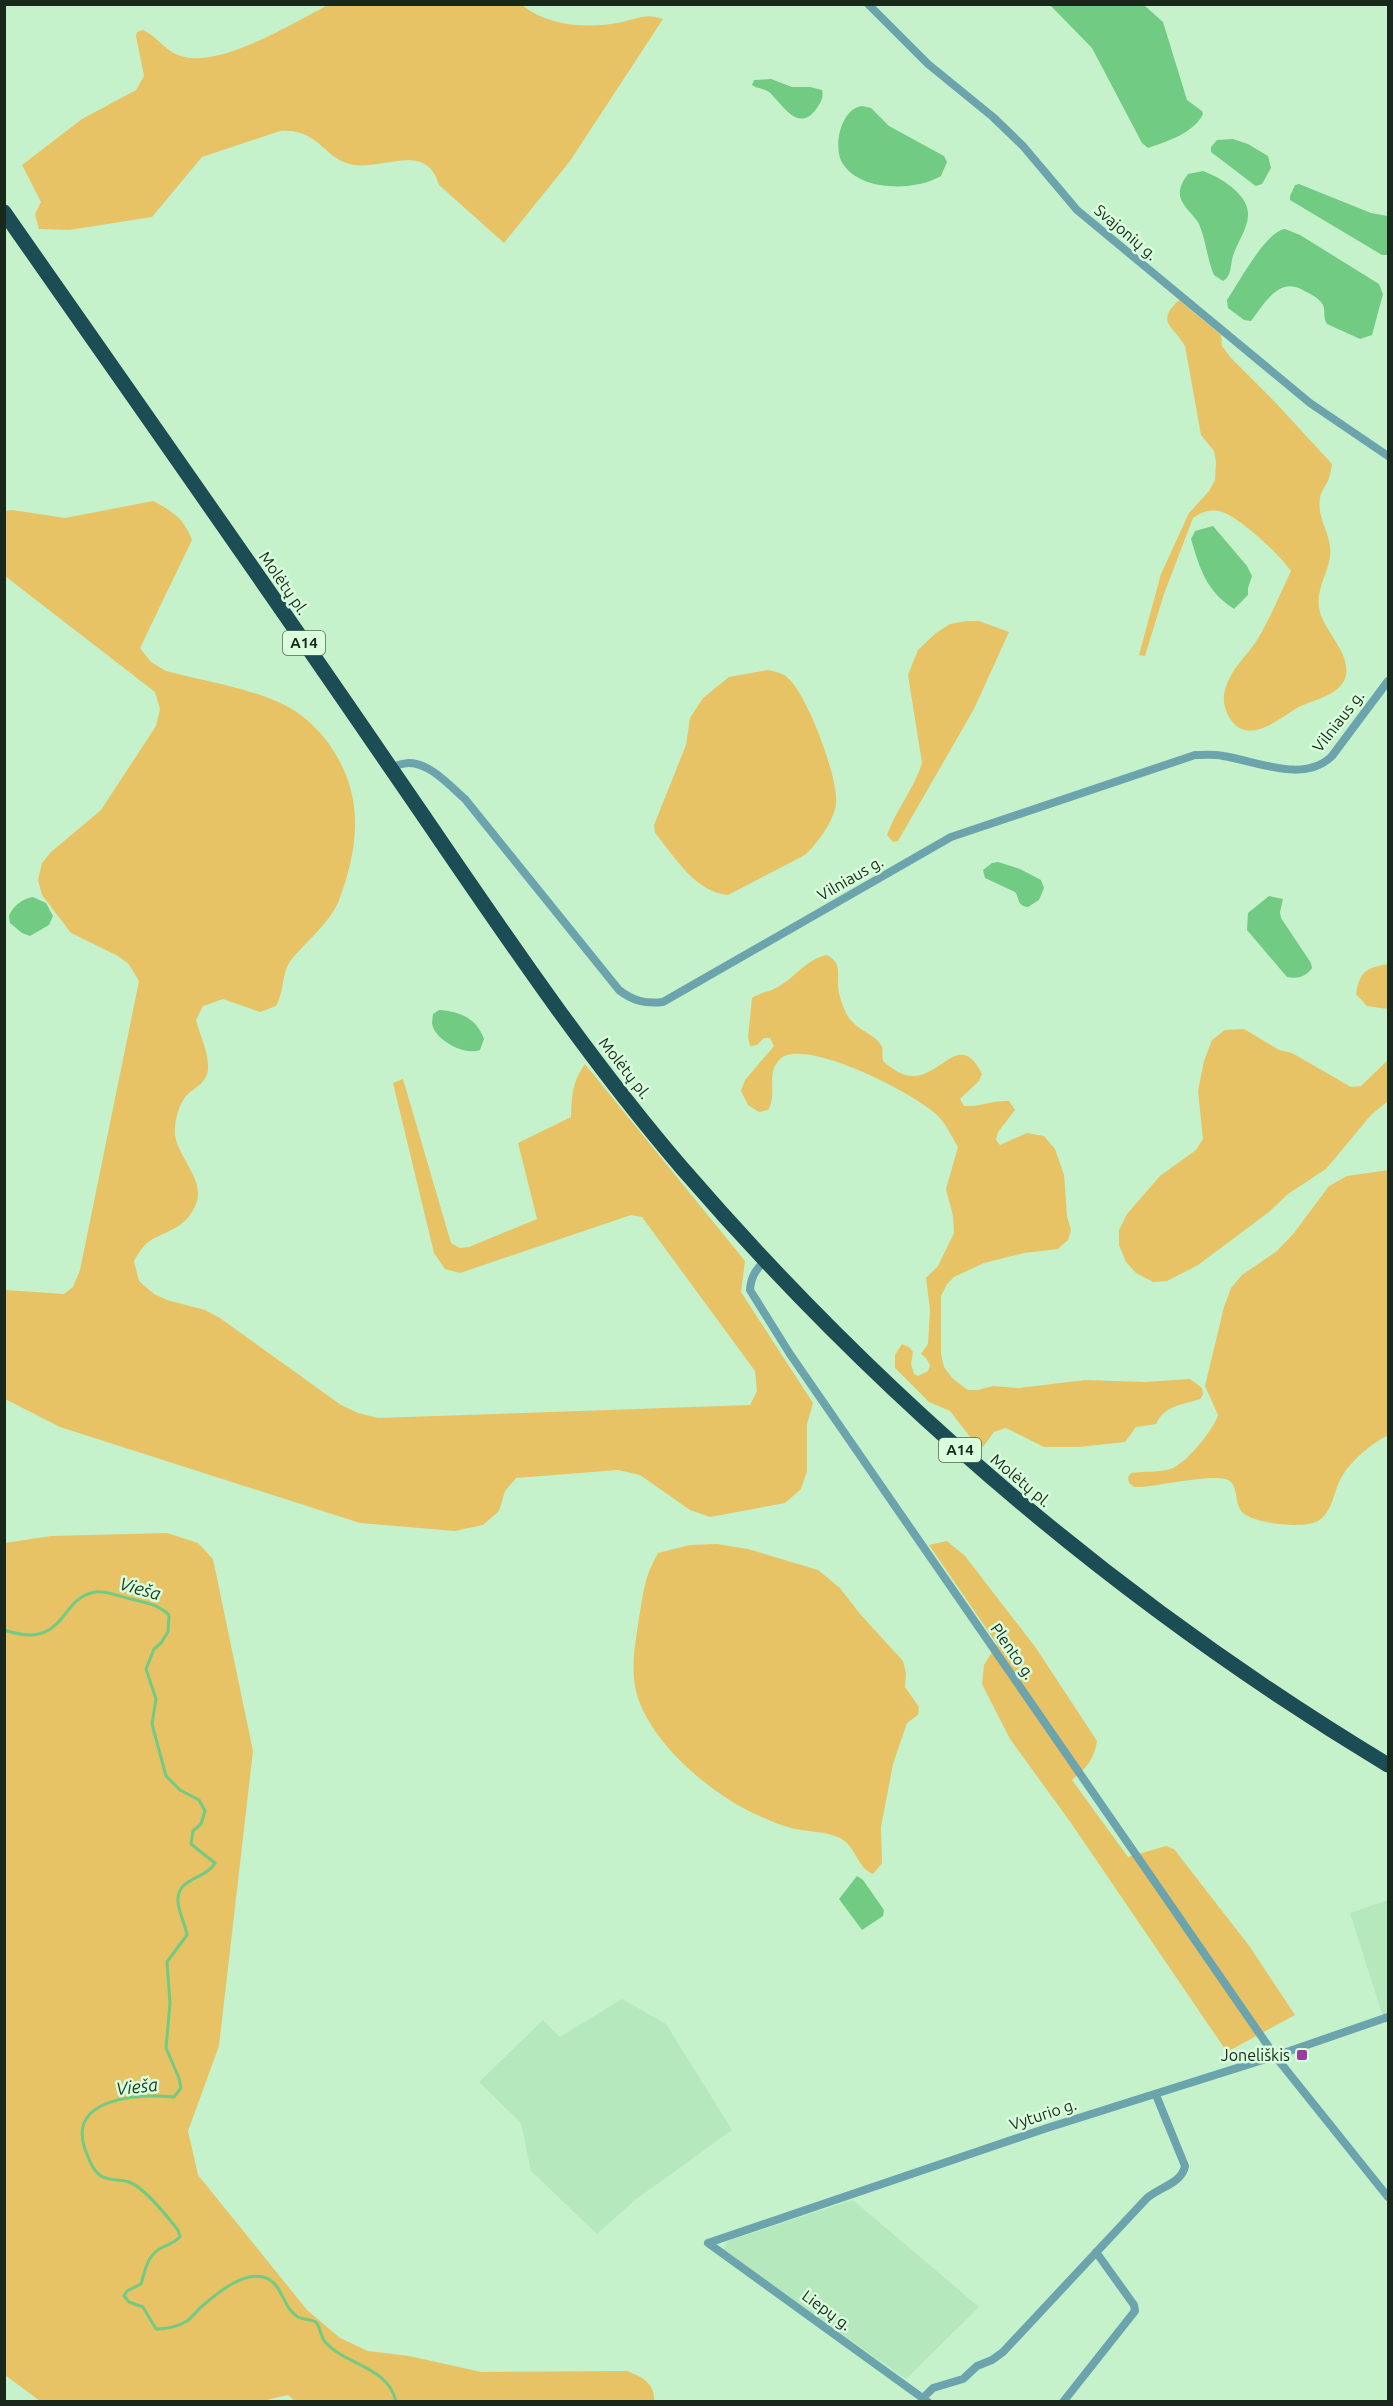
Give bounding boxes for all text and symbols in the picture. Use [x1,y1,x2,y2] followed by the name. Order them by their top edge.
[1091,201,1161,263] street label: Svajonių g.
[256,548,312,618] street label: Molėtų pl.
[283,631,325,655] road number: A14
[1308,687,1368,755] street label: Vilniaus g.
[814,852,886,904] street label: Vilniaus g.
[595,1034,655,1102] street label: Molėtų pl.
[939,1438,981,1462] road number: A14
[987,1450,1055,1510] street label: Molėtų pl.
[117,1573,163,1604] water label: Vieša
[987,1620,1039,1682] street label: Plento g.
[1221,2046,1290,2064] place label: Joneliškis
[1295,2048,1309,2062] marker: Joneliškis
[115,2074,159,2098] water label: Vieša
[1007,2095,1079,2133] street label: Vyturio g.
[799,2286,855,2334] street label: Liepų g.

